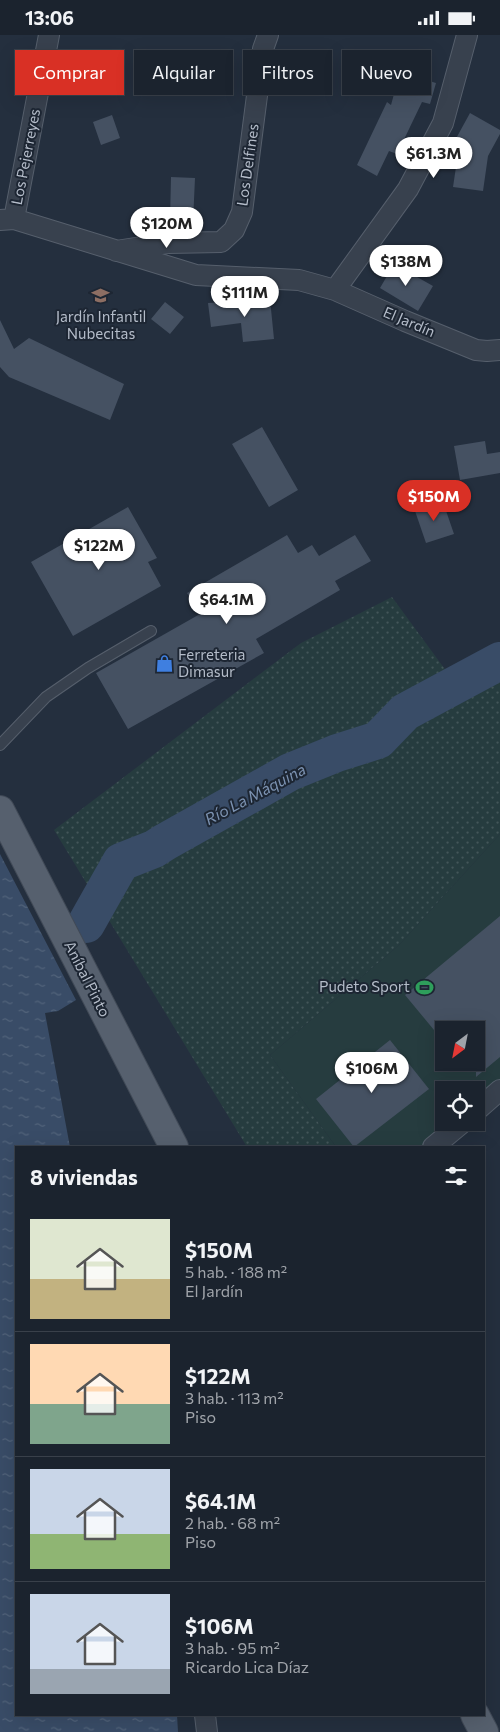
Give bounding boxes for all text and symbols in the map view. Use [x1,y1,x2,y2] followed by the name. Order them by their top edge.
[25,6,74,29] text: 13:06
[15,50,124,95] chip: Comprar
[134,50,233,95] chip: Alquilar
[243,50,332,95] chip: Filtros
[342,50,431,95] chip: Nuevo
[7,107,43,206] street label: Los Pejerreyes
[232,122,262,207] street label: Los Delfines
[393,137,475,179] pin: $61.3M
[406,143,462,162] text: $61.3M
[132,207,202,249] pin: $120M
[141,213,193,232] text: $120M
[371,245,441,287] pin: $138M
[380,251,432,270] text: $138M
[210,275,280,318] pin: $111M
[222,282,268,301] text: $111M
[91,286,111,306] school or university icon: Jardín Infantil Nubecitas
[381,302,438,340] street label: El Jardín
[56,307,146,342] place label: Jardín Infantil Nubecitas
[399,479,469,522] pin: $150M
[408,486,460,505] text: $150M
[64,529,134,571] pin: $122M
[74,535,124,554] text: $122M
[186,583,268,625] pin: $64.1M
[200,589,254,608] text: $64.1M
[178,645,245,680] place label: Ferreteria Dimasur
[154,654,174,674] shop icon: Ferreteria Dimasur
[201,759,308,828] water label: Río La Máquina
[61,937,115,1020] street label: Aníbal Pinto
[319,977,410,995] place label: Pudeto Sport
[414,977,434,997] sports icon: Pudeto Sport
[435,1021,485,1071] north arrow
[435,1021,485,1131] map controls
[337,1051,407,1094] pin: $106M
[346,1058,398,1077] text: $106M
[435,1081,485,1131] button: locate
[442,1162,470,1190] icon: filters
[30,1164,138,1189] text: 8 viviendas
[185,1237,253,1262] text: $150M
[70,1239,130,1299] icon: home
[185,1262,287,1281] text: 5 hab. · 188 m²
[185,1281,243,1300] text: El Jardín
[185,1363,251,1388] text: $122M
[70,1364,130,1424] icon: home
[185,1388,284,1407] text: 3 hab. · 113 m²
[185,1407,216,1426] text: Piso
[185,1488,257,1513] text: $64.1M
[70,1489,130,1549] icon: home
[185,1513,280,1532] text: 2 hab. · 68 m²
[185,1532,216,1551] text: Piso
[185,1613,254,1638] text: $106M
[70,1614,130,1674] icon: home
[185,1638,280,1657] text: 3 hab. · 95 m²
[185,1657,309,1676] text: Ricardo Lica Díaz

